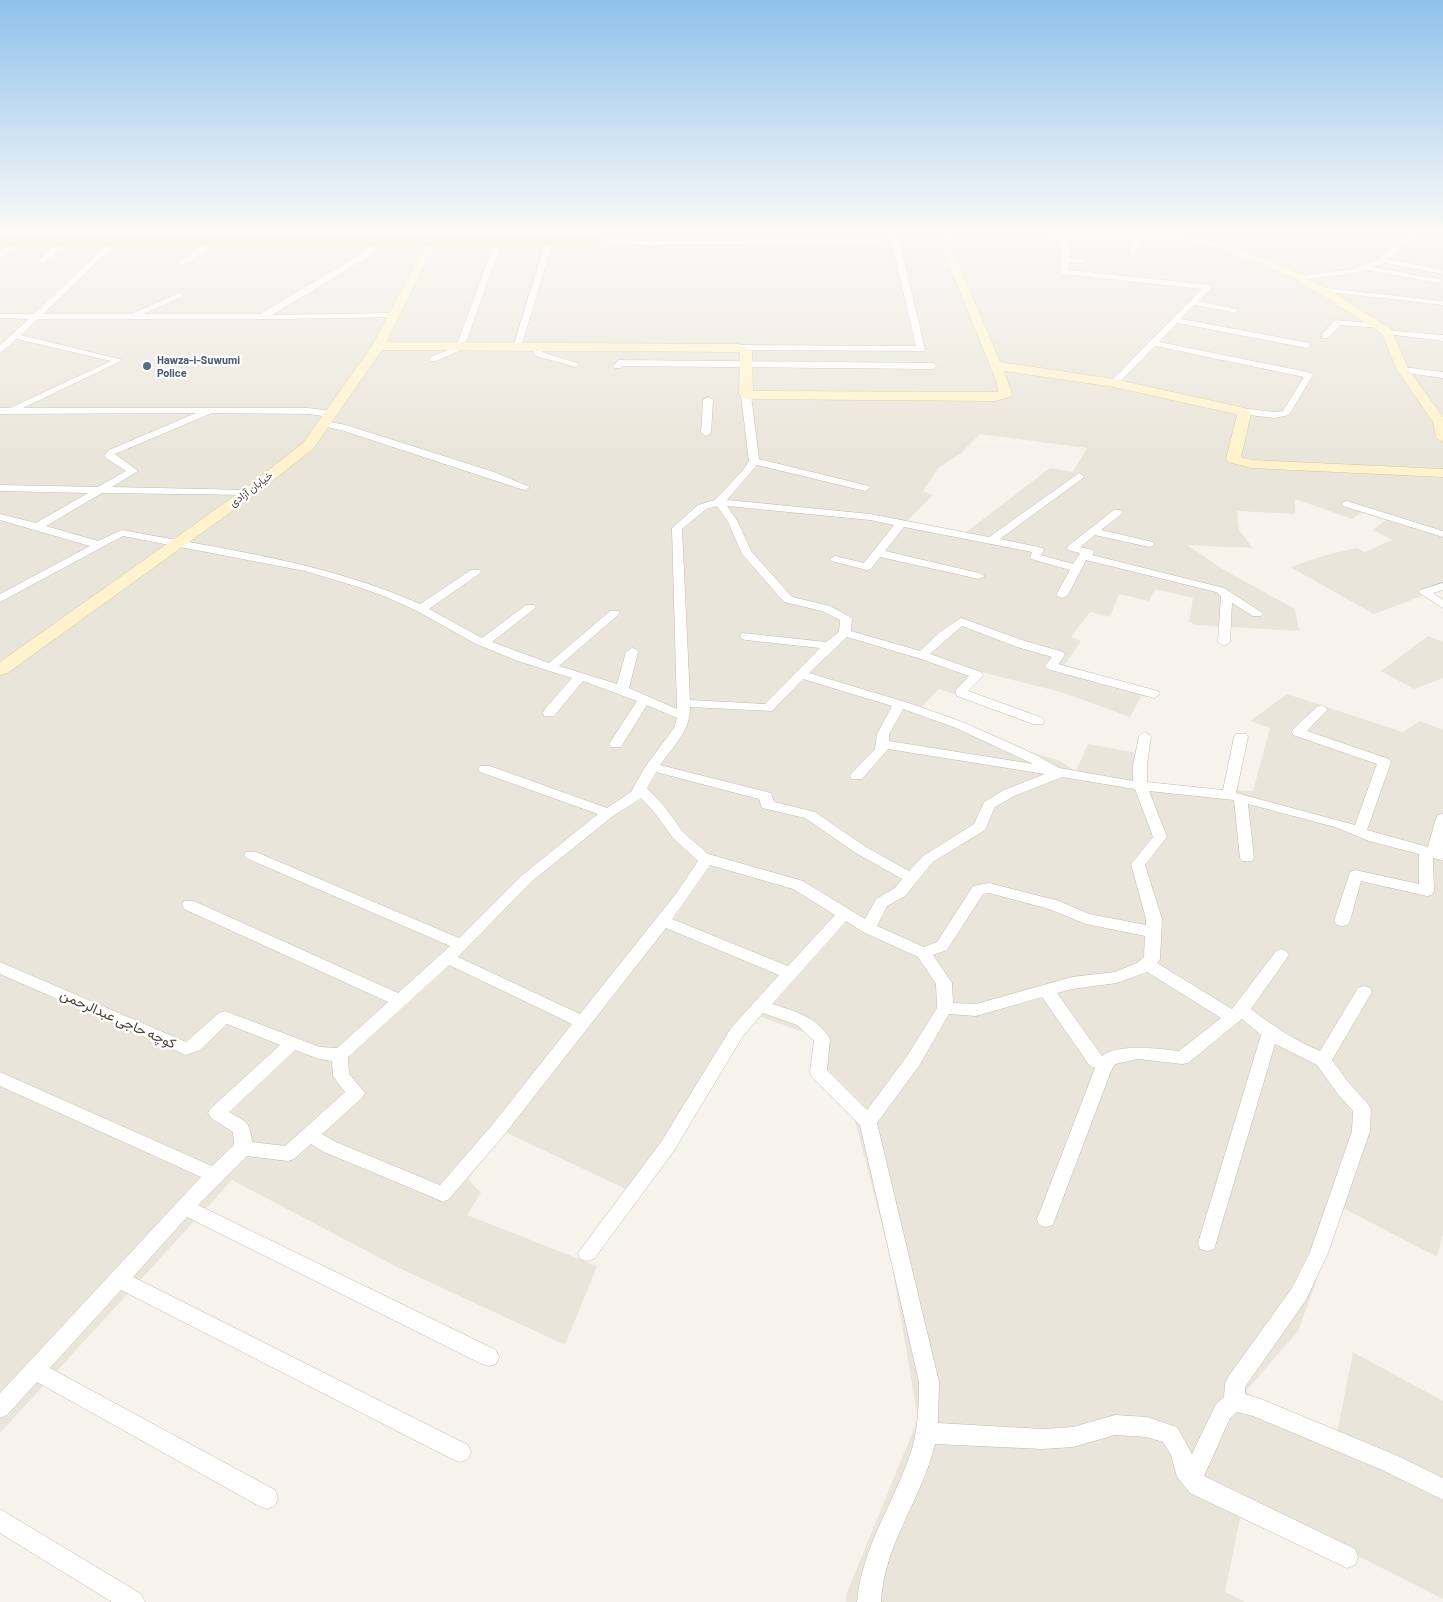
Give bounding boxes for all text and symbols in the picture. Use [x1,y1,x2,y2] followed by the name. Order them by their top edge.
[157,353,240,379] place label: Hawza-i-Suwumi Police
[141,360,153,372] marker: Hawza-i-Suwumi Police
[227,468,275,510] street label: خیابان آزادی
[58,986,178,1052] street label: کوچه حاجی عبدالرحمن

